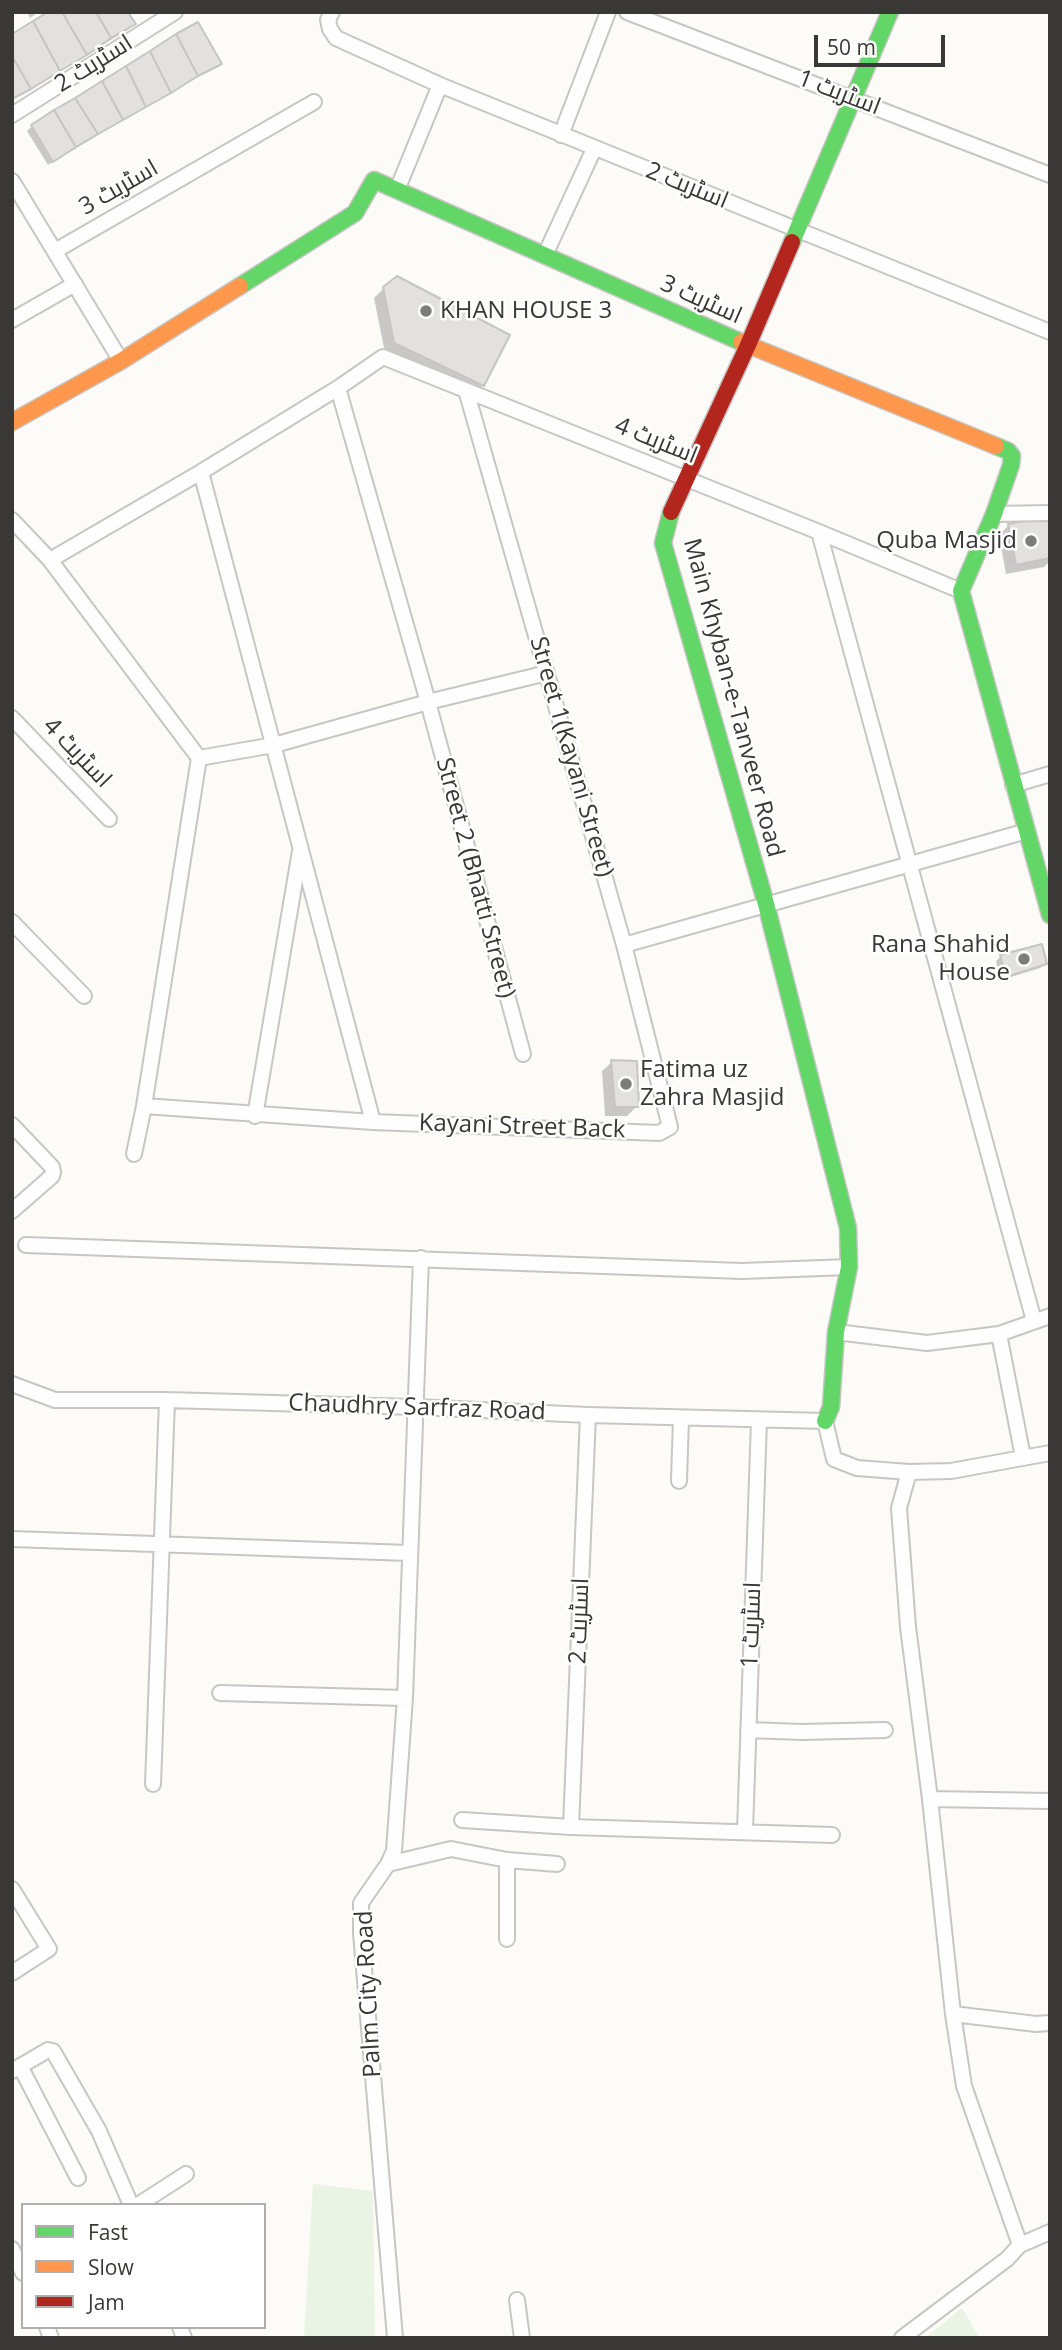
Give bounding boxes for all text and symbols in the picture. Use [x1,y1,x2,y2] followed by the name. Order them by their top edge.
[817,21,948,65] scale bar
[50,29,138,99] street label: اسٹریٹ 2
[827,33,876,61] text: 50 m
[793,64,885,122] street label: اسٹریٹ 1
[74,154,164,222] street label: اسٹریٹ 3
[641,156,733,216] street label: اسٹریٹ 2
[656,269,746,331] street label: اسٹریٹ 3
[440,297,612,325] place label: KHAN HOUSE 3
[418,303,434,319] marker: KHAN HOUSE 3
[610,411,702,471] street label: اسٹریٹ 4
[876,527,1017,555] place label: Quba Masjid
[1023,533,1039,549] marker: Quba Masjid
[677,536,789,860] street label: Main Khyban-e-Tanveer Road
[523,634,619,880] street label: Street 1(Kayani Street)
[37,712,117,794] street label: اسٹریٹ 4
[429,755,521,1001] street label: Street 2 (Bhatti Street)
[871,931,1010,987] place label: Rana Shahid House
[1016,951,1032,967] marker: Rana Shahid House
[640,1056,784,1112] place label: Fatima uz Zahra Masjid
[618,1076,634,1092] marker: Fatima uz Zahra Masjid
[418,1109,626,1145] street label: Kayani Street Back
[288,1389,546,1427] street label: Chaudhry Sarfraz Road
[564,1577,596,1665] street label: اسٹریٹ 2
[736,1581,768,1669] street label: اسٹریٹ 1
[350,1910,388,2078] street label: Palm City Road
[21,2203,266,2329] legend
[88,2218,128,2246] text: Fast
[88,2253,134,2281] text: Slow
[88,2288,125,2316] text: Jam

